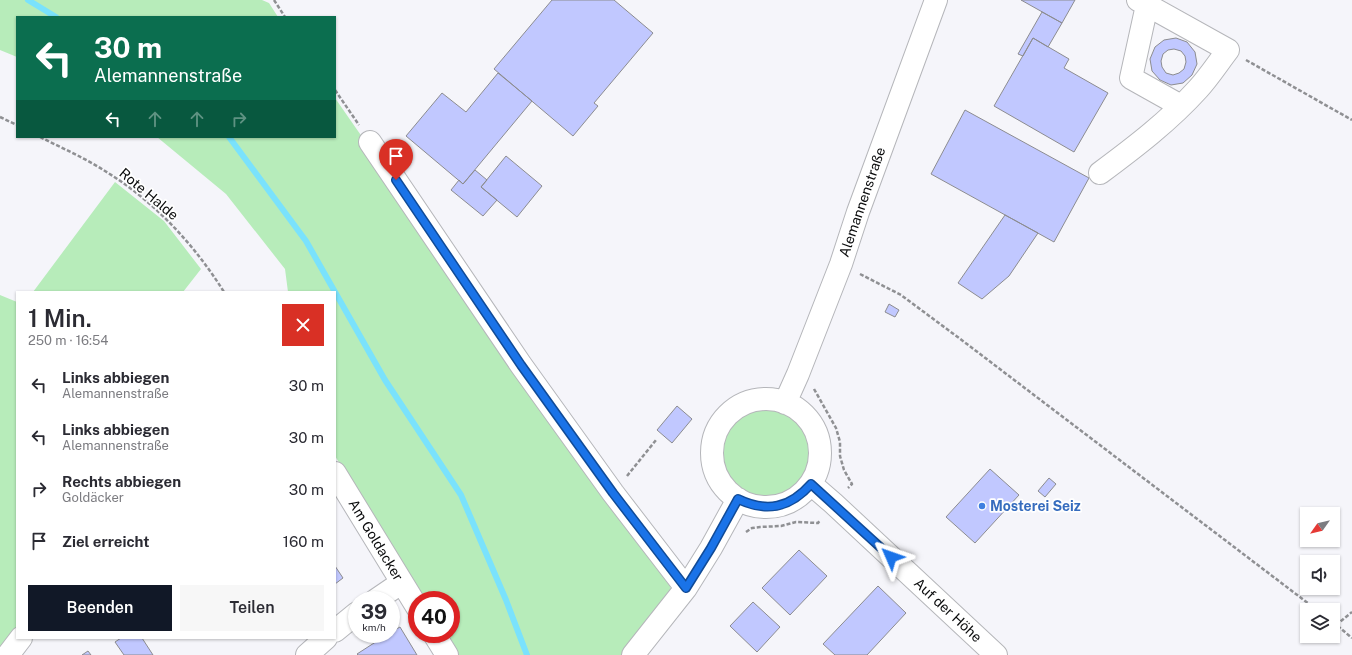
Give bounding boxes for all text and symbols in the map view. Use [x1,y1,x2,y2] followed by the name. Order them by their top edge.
[94,31,162,64] text: 30 m
[28,32,80,84] icon: left
[94,65,242,86] text: Alemannenstraße
[102,108,124,130] icon: left
[144,108,166,130] icon: ahead
[186,108,208,130] icon: ahead
[228,108,250,130] icon: right
[379,139,413,180] pin
[385,145,407,167] icon: arrive
[836,145,888,259] street label: Alemannenstraße
[116,165,182,223] street label: Rote Halde
[28,304,92,332] text: 1 Min.
[282,304,324,346] button: close
[28,333,108,348] text: 250 m · 16:54
[62,369,169,386] text: Links abbiegen
[28,374,50,396] icon: left
[289,377,324,394] text: 30 m
[62,386,169,401] text: Alemannenstraße
[62,421,169,438] text: Links abbiegen
[28,426,50,448] icon: left
[289,429,324,446] text: 30 m
[62,438,169,453] text: Alemannenstraße
[62,473,181,490] text: Rechts abbiegen
[28,478,50,500] icon: right
[289,481,324,498] text: 30 m
[62,490,124,505] text: Goldäcker
[345,496,407,584] street label: Am Goldacker
[990,498,1081,514] place label: Mosterei Seiz
[977,501,987,511] marker: Mosterei Seiz
[1300,507,1340,547] north arrow
[1300,507,1340,643] map controls
[28,530,50,552] icon: arrive
[62,533,149,550] text: Ziel erreicht
[283,533,324,550] text: 160 m
[870,536,912,578] position arrow
[1300,555,1340,595] button: sound
[911,575,985,645] street label: Auf der Höhe
[28,585,172,631] button: Beenden
[180,585,324,631] button: Teilen
[408,591,460,643] speed limit sign: 40
[361,600,387,624] text: 39
[1300,603,1340,643] button: layers
[362,621,386,633] text: km/h

